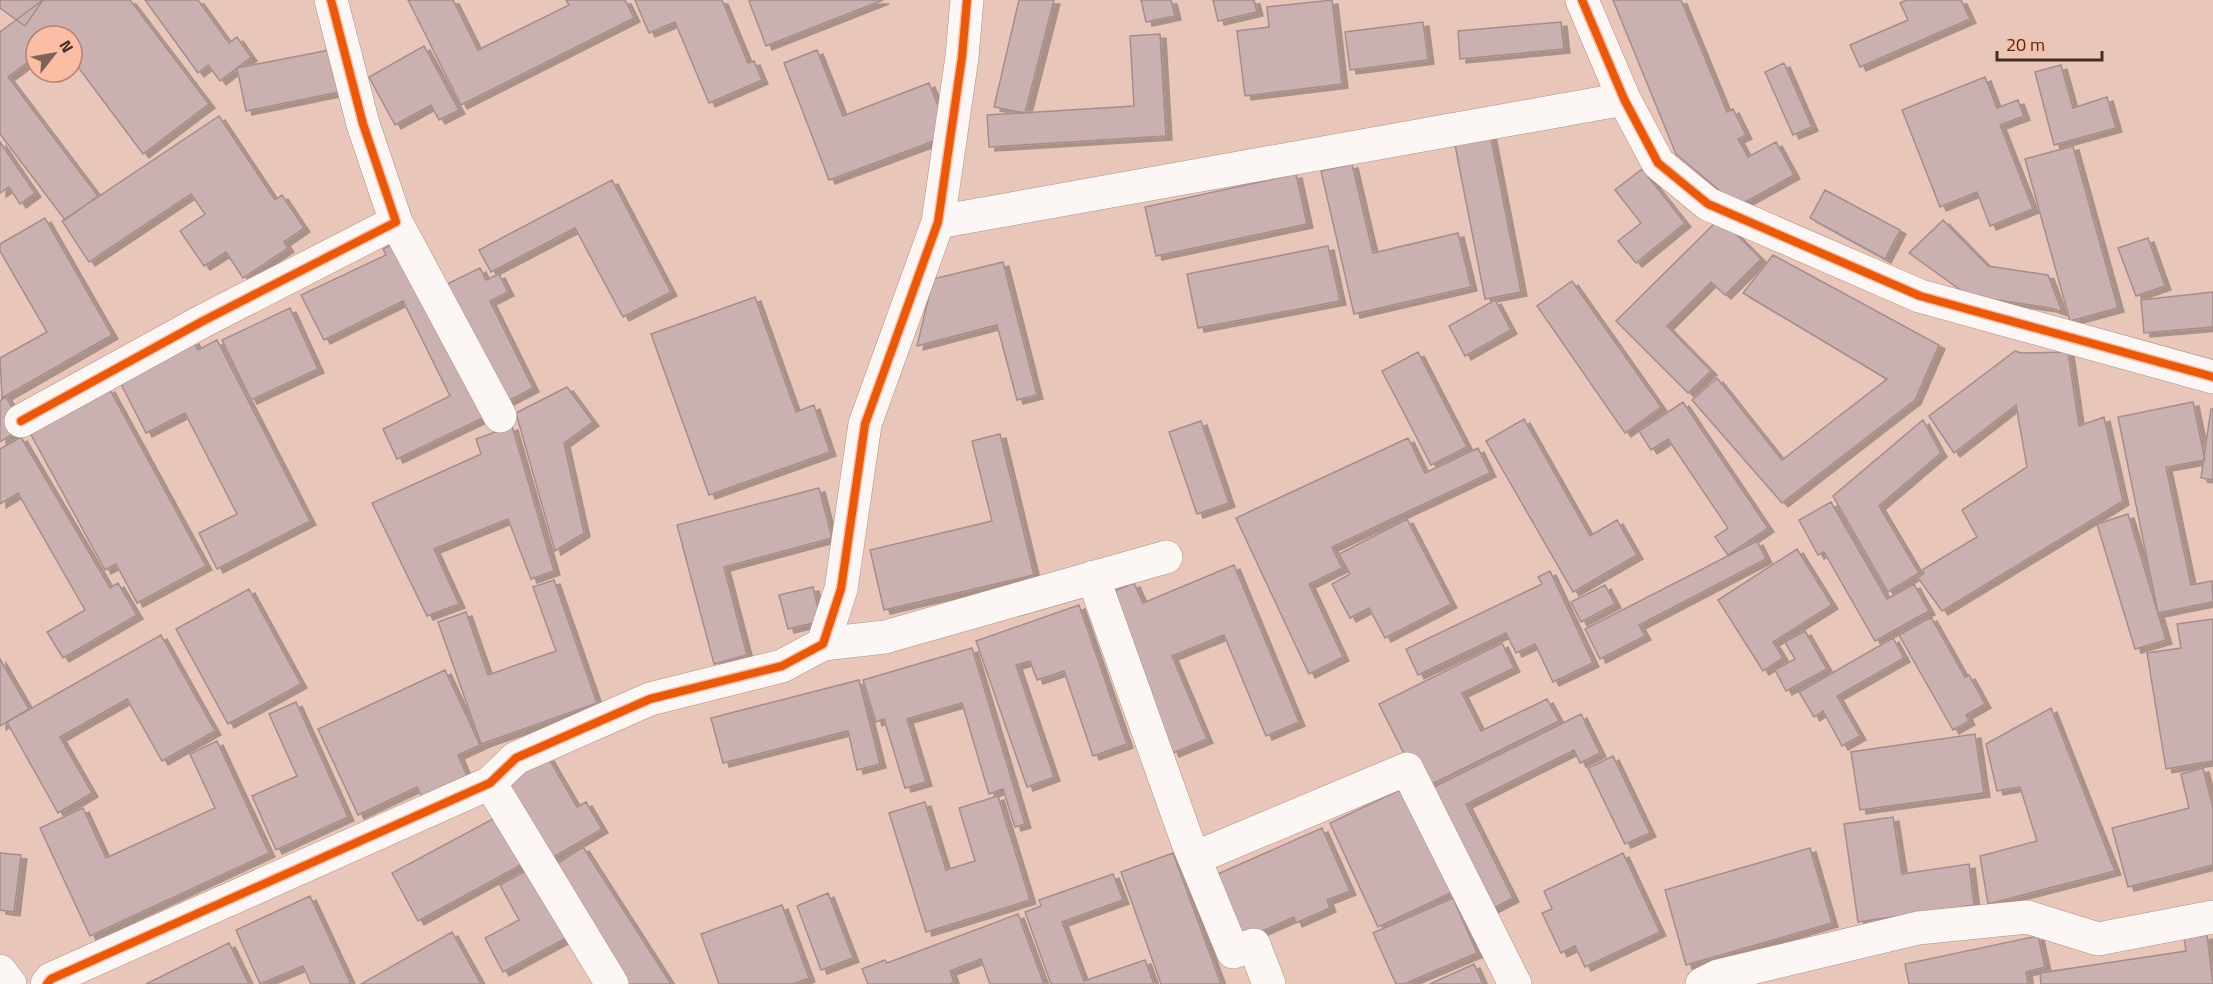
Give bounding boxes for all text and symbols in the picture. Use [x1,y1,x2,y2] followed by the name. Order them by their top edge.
[24,24,84,84] north arrow
[1997,24,2102,62] scale bar
[2006,31,2045,58] text: 20 m
[54,35,80,57] text: N

